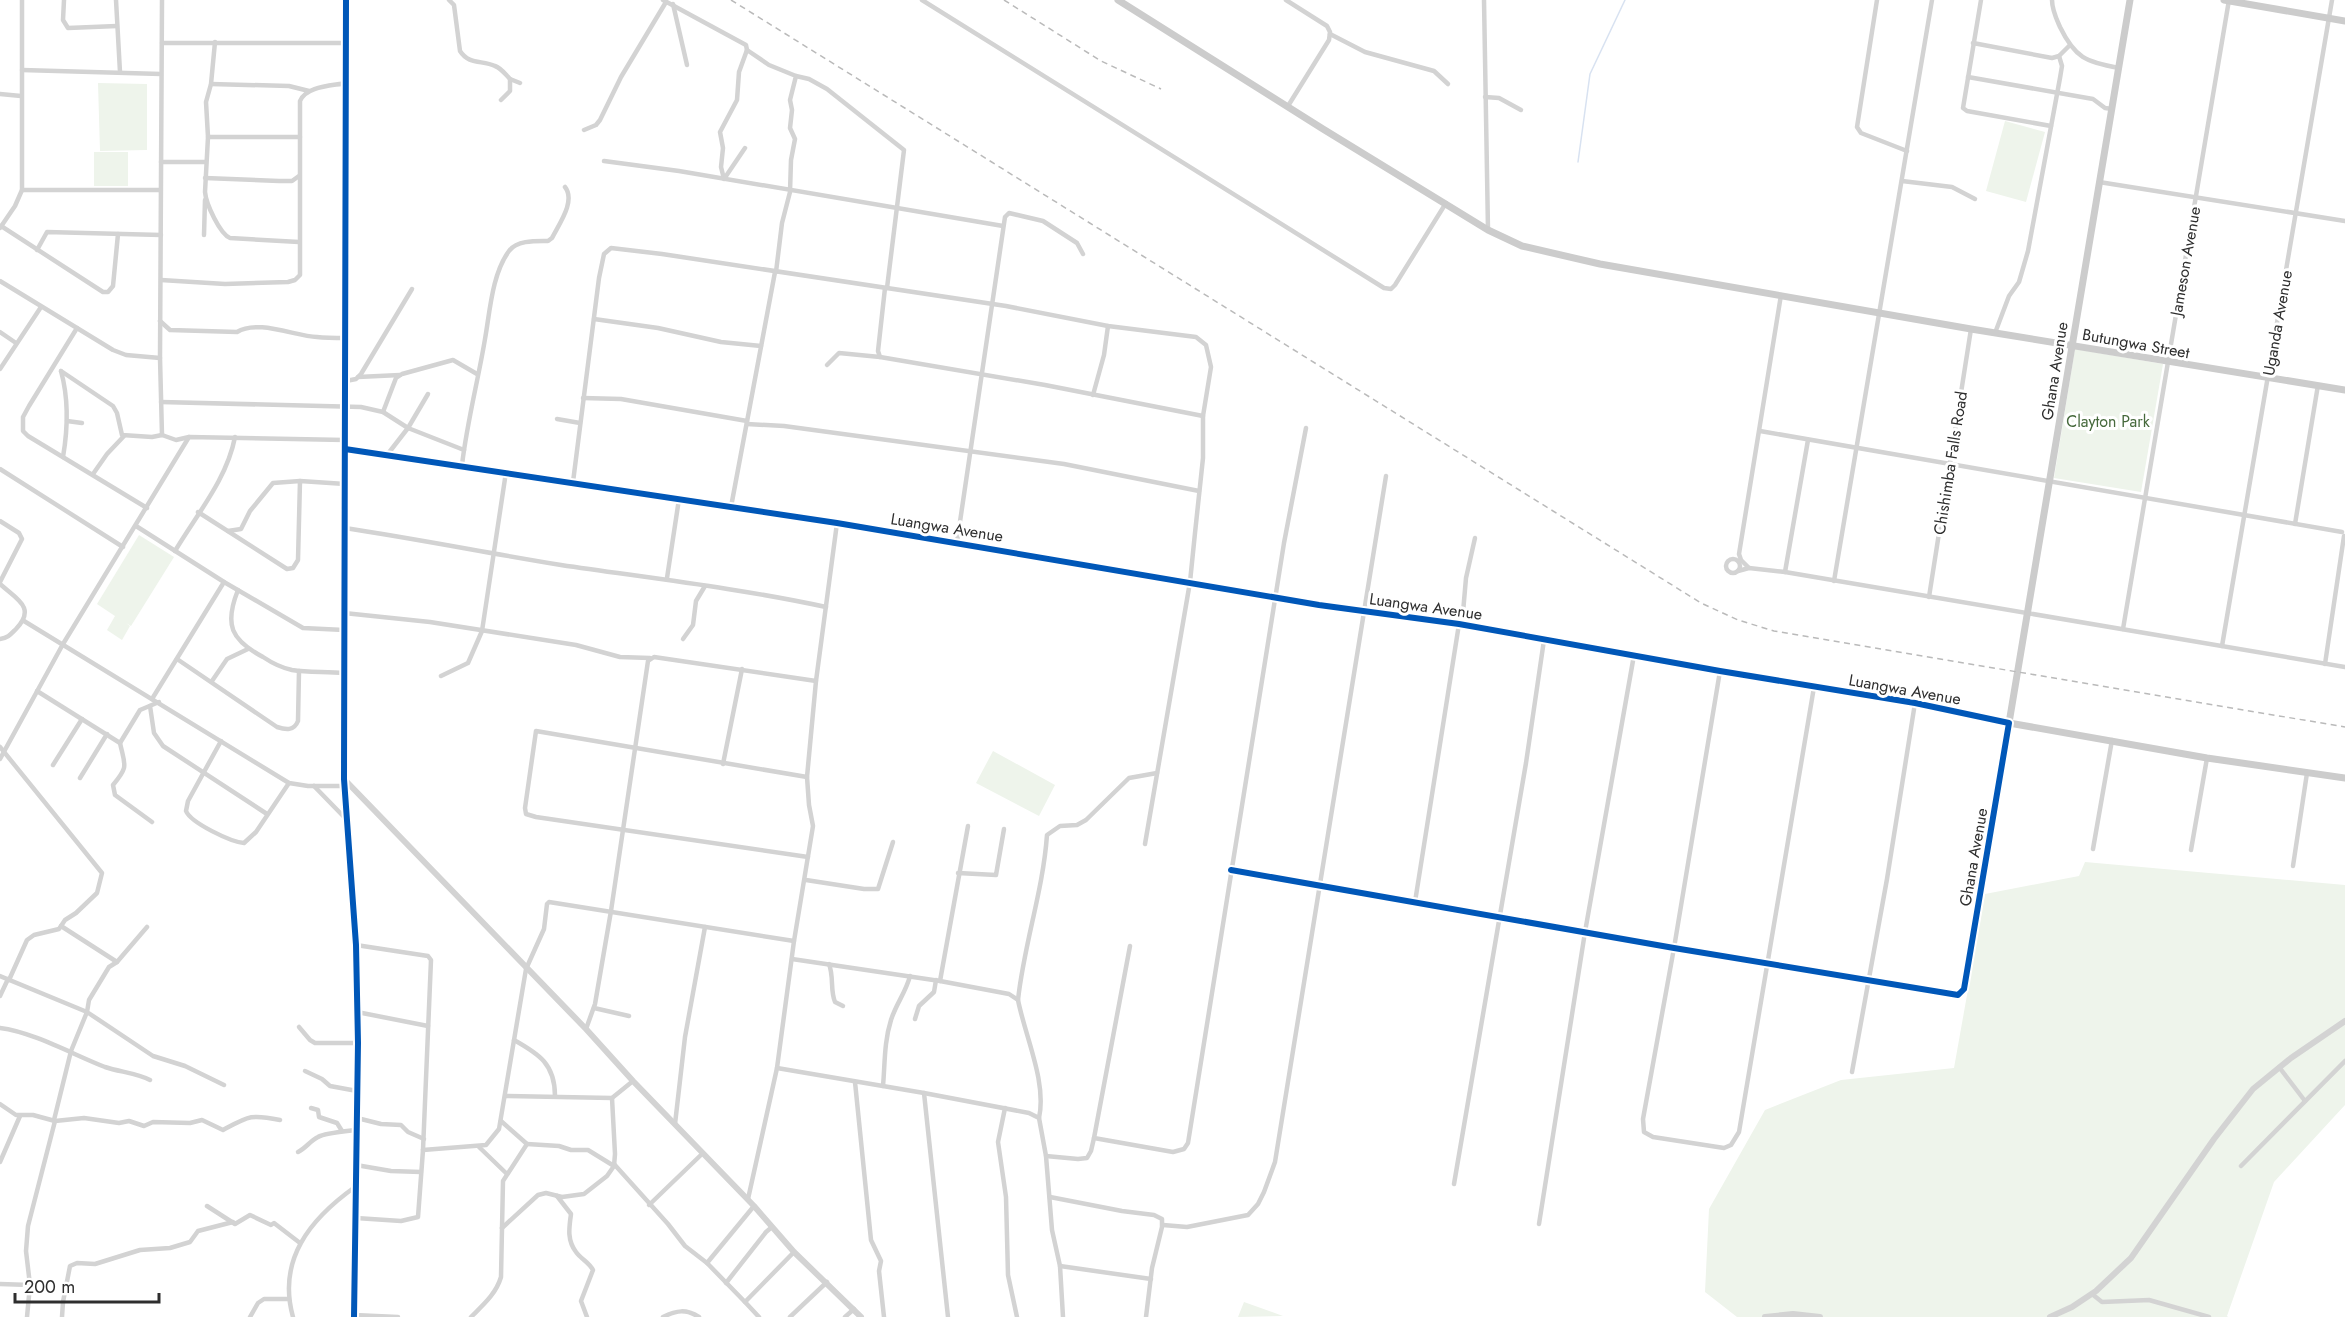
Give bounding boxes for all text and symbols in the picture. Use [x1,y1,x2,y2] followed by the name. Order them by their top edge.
[2164,205,2206,319] street label: Jameson Avenue
[2257,269,2298,378] street label: Uganda Avenue
[2035,320,2074,422] street label: Ghana Avenue
[2080,323,2192,364] street label: Butungwa Street
[1928,390,1973,536] street label: Chishimba Falls Road
[2066,410,2151,433] park label: Clayton Park
[889,507,1005,548] street label: Luangwa Avenue
[1368,587,1484,626] street label: Luangwa Avenue
[1847,668,1963,711] street label: Luangwa Avenue
[1954,806,1993,908] street label: Ghana Avenue
[15,1266,159,1304] scale bar
[24,1274,75,1300] text: 200 m

